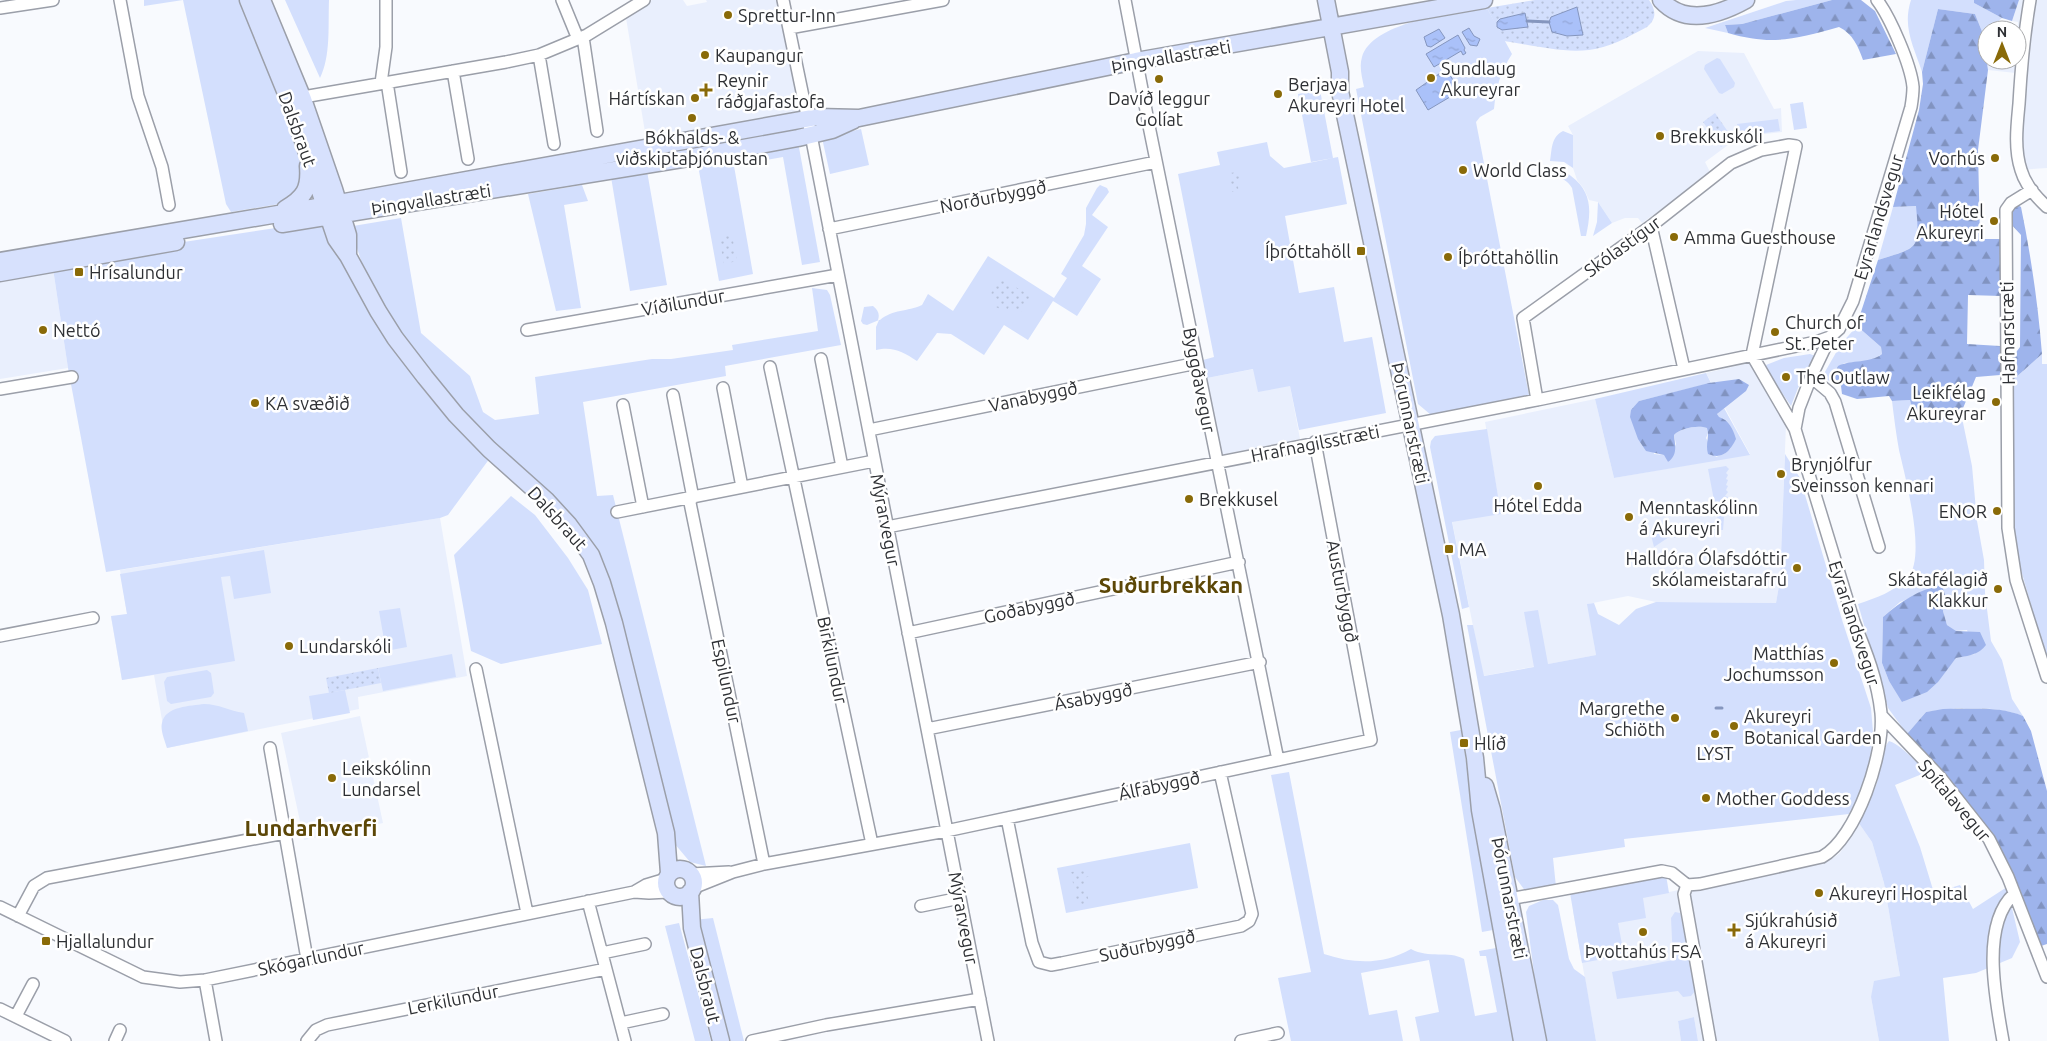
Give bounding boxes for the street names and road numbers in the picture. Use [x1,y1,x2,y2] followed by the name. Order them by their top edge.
[1110,36,1232,76] street label: Þingvallastræti
[275,89,321,169] street label: Dalsbraut
[1849,152,1907,282] street label: Eyrarlandsvegur
[938,176,1048,216] street label: Norðurbyggð
[370,180,492,218] street label: Þingvallastræti
[1580,212,1664,280] street label: Skólastígur
[1996,281,2018,385] street label: Hafnarstræti
[640,285,726,319] street label: Víðilundur
[1180,326,1220,434] street label: Byggðavegur
[1388,360,1434,486] street label: Þórunnarstræti
[987,377,1079,415] street label: Vanabyggð
[1249,421,1381,465] street label: Hrafnagilsstræti
[867,472,905,568] street label: Mýrarvegur
[524,482,592,554] street label: Dalsbraut
[1323,538,1363,644] street label: Austurbyggð
[1825,558,1885,688] street label: Eyrarlandsvegur
[982,588,1076,626] street label: Goðabyggð
[814,614,852,706] street label: Birkilundur
[708,637,746,725] street label: Espilundur
[1052,678,1134,713] street label: Ásabyggð
[1915,755,1995,845] street label: Spítalavegur
[1116,766,1202,803] street label: Álfabyggð
[1488,835,1532,961] street label: Þórunnarstræti
[945,870,983,966] street label: Mýrarvegur
[1097,925,1197,965] street label: Suðurbyggð
[256,937,366,979] street label: Skógarlundur
[687,945,725,1025] street label: Dalsbraut
[406,980,500,1018] street label: Lerkilundur

